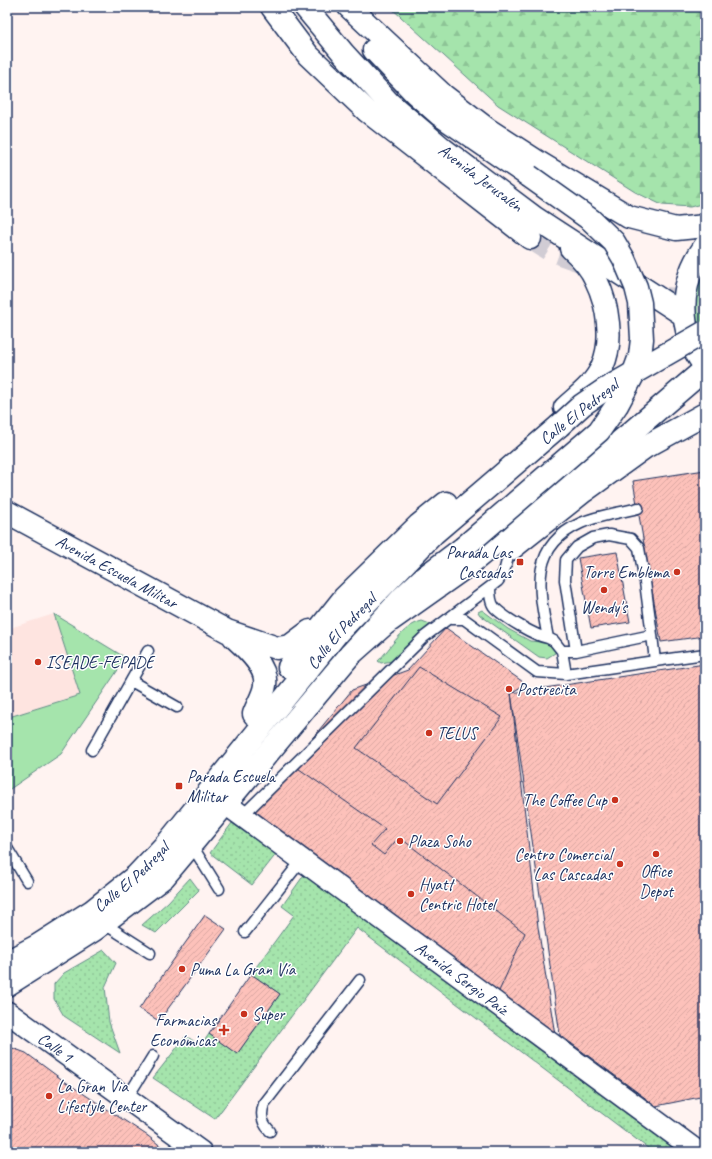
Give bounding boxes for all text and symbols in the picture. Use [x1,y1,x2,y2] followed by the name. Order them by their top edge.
[435,139,528,217] street label: Avenida Jerusalén
[535,373,625,449] street label: Calle El Pedregal
[52,530,183,614] street label: Avenida Escuela Militar
[446,542,514,583] place label: Parada Las Cascadas
[515,557,525,567] marker: Parada Las Cascadas
[584,562,671,583] place label: Torre Emblema
[672,567,682,577] marker: Torre Emblema
[599,585,609,595] marker: Wendy's
[302,587,382,673] street label: Calle El Pedregal
[581,597,629,618] place label: Wendy's
[46,652,156,673] place label: ISEADE-FEPADE
[33,657,43,667] marker: ISEADE-FEPADE
[517,679,577,700] place label: Postrecita
[504,684,514,694] marker: Postrecita
[437,723,480,744] place label: TELUS
[424,728,434,738] marker: TELUS
[187,766,277,807] place label: Parada Escuela Militar
[174,781,184,791] marker: Parada Escuela Militar
[523,790,609,811] place label: The Coffee Cup
[610,795,620,805] marker: The Coffee Cup
[408,831,472,852] place label: Plaza Soho
[89,835,175,916] street label: Calle El Pedregal
[395,836,405,846] marker: Plaza Soho
[514,844,615,885] place label: Centro Comercial Las Cascadas
[651,849,661,859] marker: Office Depot
[615,859,625,869] marker: Centro Comercial Las Cascadas
[639,861,675,902] place label: Office Depot
[419,874,498,915] place label: Hyatt Centric Hotel
[406,889,416,899] marker: Hyatt Centric Hotel
[411,937,514,1020] street label: Avenida Sergio Paíz
[190,959,297,980] place label: Puma La Gran Vía
[177,964,187,974] marker: Puma La Gran Vía
[252,1004,286,1025] place label: Super
[239,1009,249,1019] marker: Super
[150,1010,218,1051] place label: Farmacias Económicas
[219,1025,229,1035] marker: Farmacias Económicas
[34,1027,79,1068] street label: Calle 1
[57,1076,148,1117] place label: La Gran Via Lifestyle Center
[44,1091,54,1101] marker: La Gran Via Lifestyle Center

